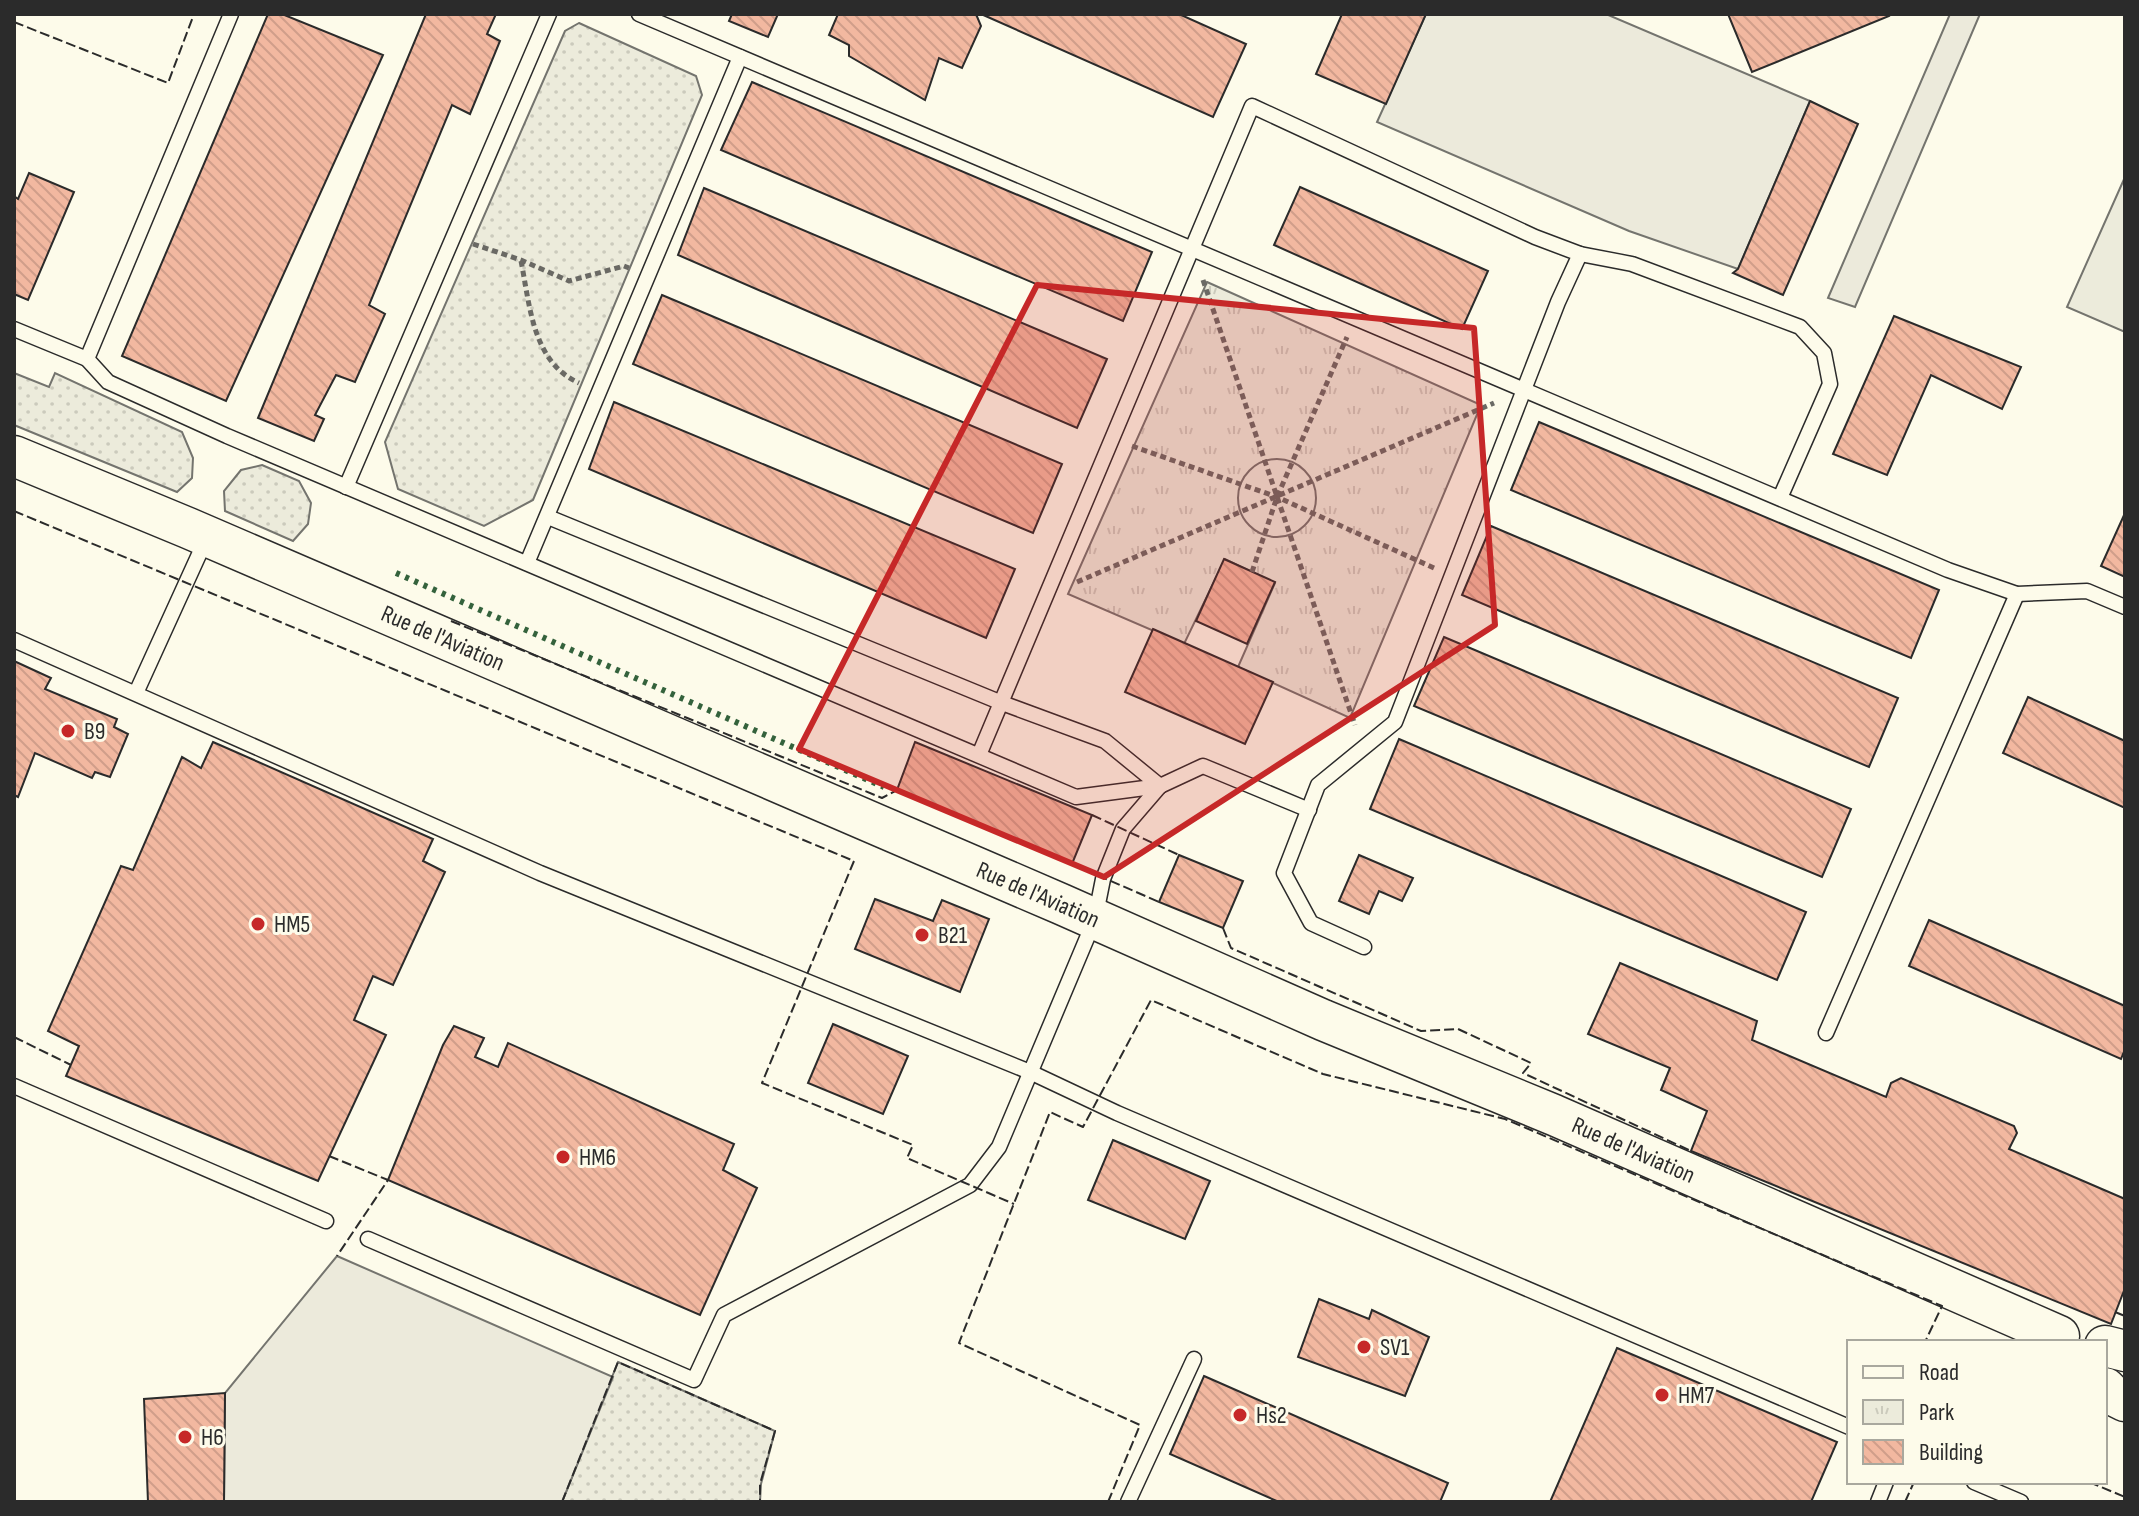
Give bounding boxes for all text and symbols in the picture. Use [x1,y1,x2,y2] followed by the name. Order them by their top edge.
[377,599,509,678] street label: Rue de l'Aviation
[84,717,105,746] place label: B9
[59,722,77,740] marker: B9
[972,855,1104,934] street label: Rue de l'Aviation
[274,910,310,939] place label: HM5
[249,915,267,933] marker: HM5
[938,921,968,950] place label: B21
[913,926,931,944] marker: B21
[1567,1111,1699,1190] street label: Rue de l'Aviation
[579,1143,616,1172] place label: HM6
[554,1148,572,1166] marker: HM6
[1380,1333,1410,1362] place label: SV1
[1355,1338,1373,1356] marker: SV1
[1847,1340,2107,1484] legend
[1919,1358,1959,1387] text: Road
[1678,1381,1714,1410] place label: HM7
[1653,1386,1671,1404] marker: HM7
[1919,1398,1954,1427] text: Park
[1256,1401,1287,1430] place label: Hs2
[1231,1406,1249,1424] marker: Hs2
[201,1423,224,1452] place label: H6
[176,1428,194,1446] marker: H6
[1919,1438,1983,1467] text: Building

